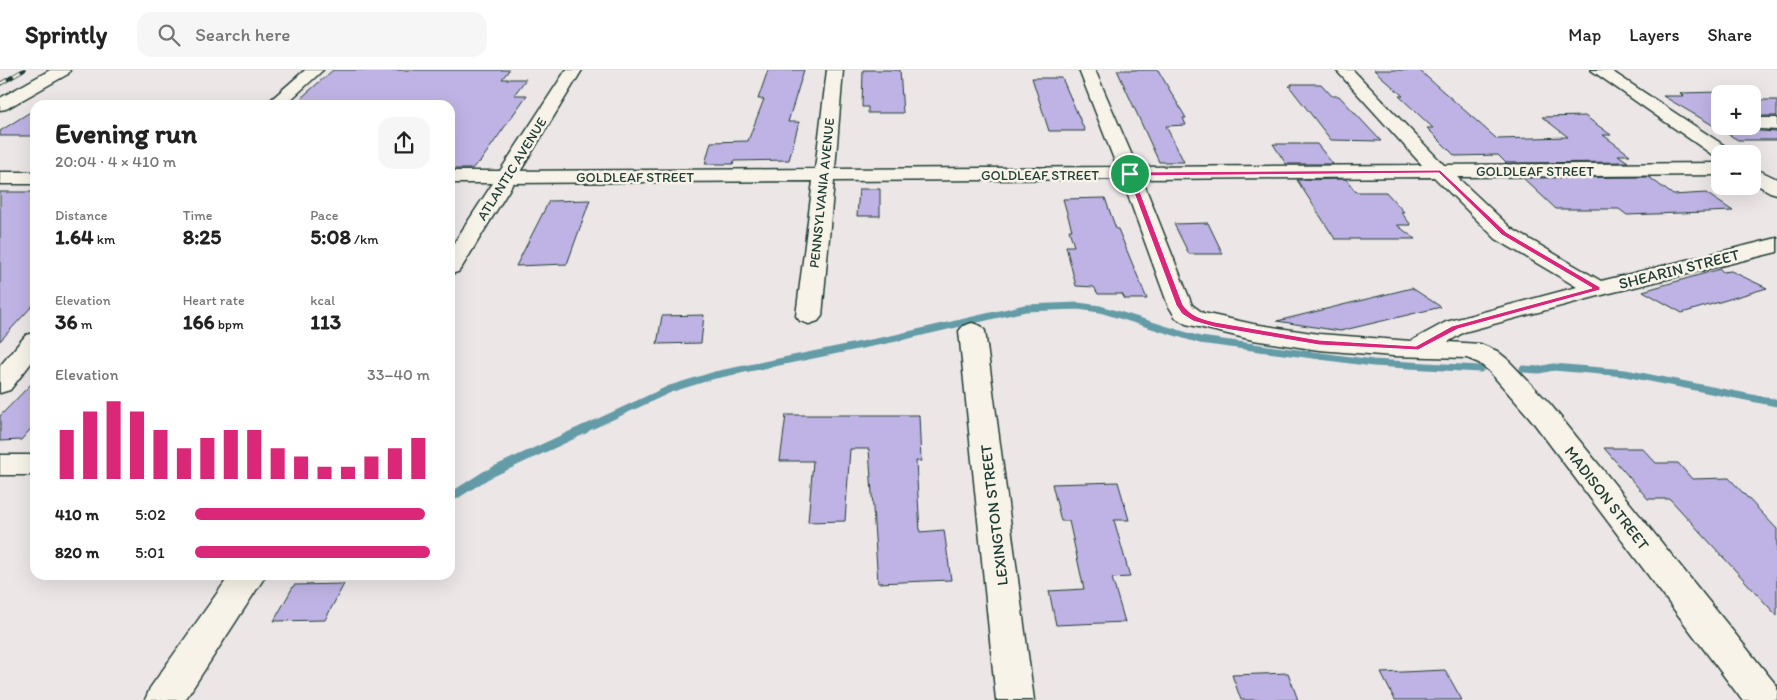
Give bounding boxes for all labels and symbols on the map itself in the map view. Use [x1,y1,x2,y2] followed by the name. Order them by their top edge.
[473,114,551,224] street label: ATLANTIC AVENUE
[806,117,838,269] street label: PENNSYLVANIA AVENUE
[1109,153,1151,195] pin
[1476,163,1594,180] street label: GOLDLEAF STREET
[981,167,1099,184] street label: GOLDLEAF STREET
[576,169,694,186] street label: GOLDLEAF STREET
[1617,245,1741,293] street label: SHEARIN STREET
[1561,442,1653,554] street label: MADISON STREET
[976,443,1012,587] street label: LEXINGTON STREET

